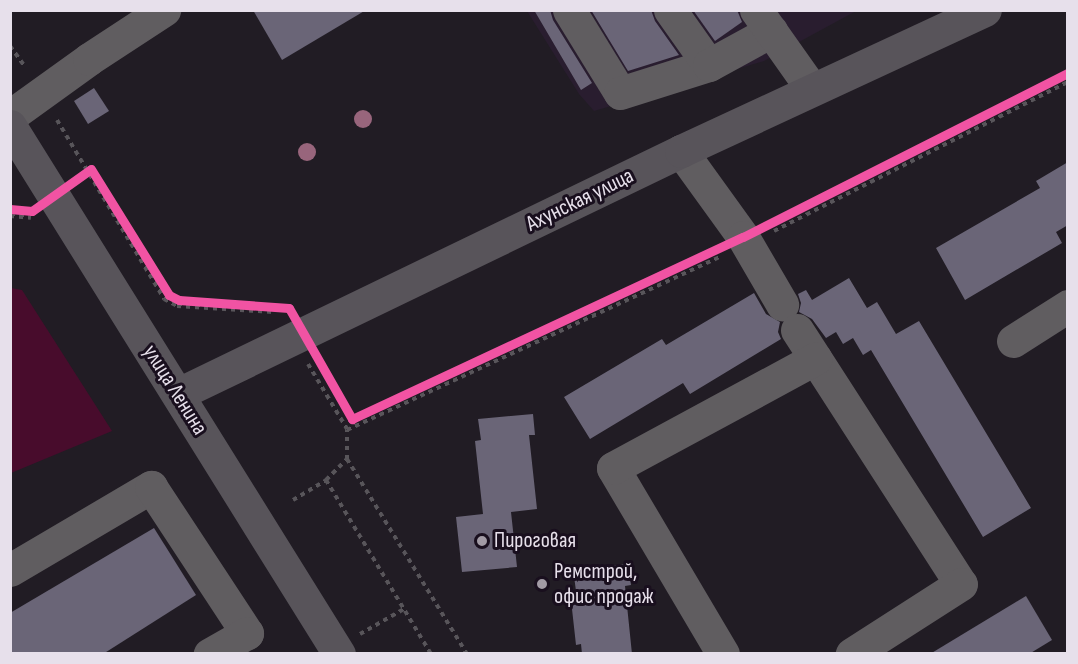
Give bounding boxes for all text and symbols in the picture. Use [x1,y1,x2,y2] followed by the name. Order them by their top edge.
[522,163,638,237] street label: Ахунская улица
[137,340,213,440] street label: улица Ленина
[494,528,576,554] place label: Пироговая
[475,534,489,548] marker: Пироговая
[554,558,654,610] place label: Ремстрой, офис продаж
[535,577,549,591] marker: Ремстрой, офис продаж

